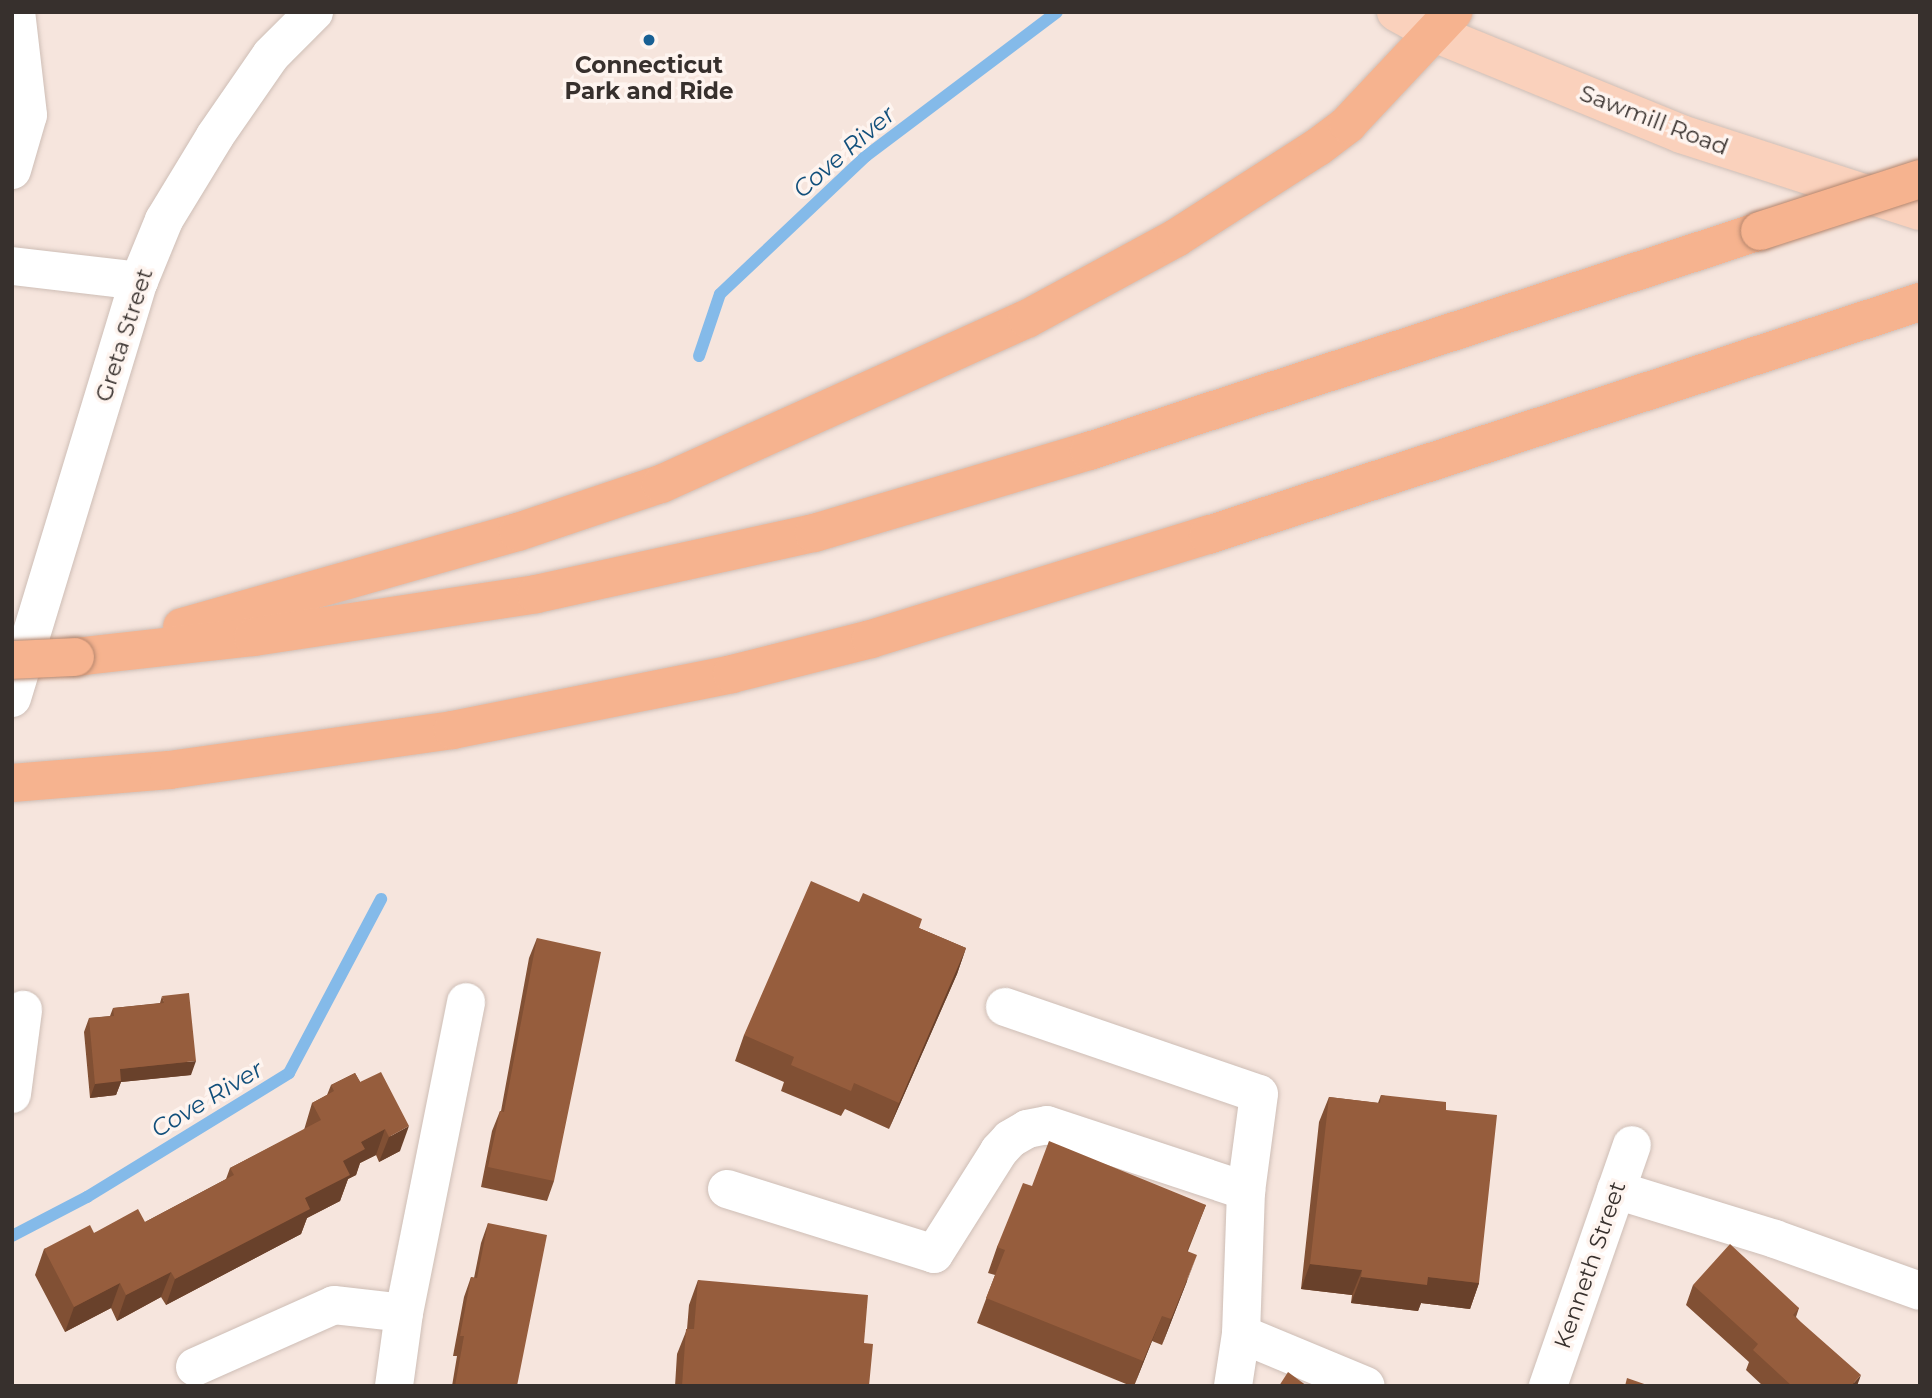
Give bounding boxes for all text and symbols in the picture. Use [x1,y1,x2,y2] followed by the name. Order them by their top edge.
[641,32,657,48] marker: Connecticut Park and Ride
[565,51,733,105] place label: Connecticut Park and Ride
[1576,79,1732,161] street label: Sawmill Road
[787,100,901,204] water label: Cove River
[89,265,159,405] street label: Greta Street
[146,1054,268,1144] water label: Cove River
[1548,1178,1632,1352] street label: Kenneth Street

